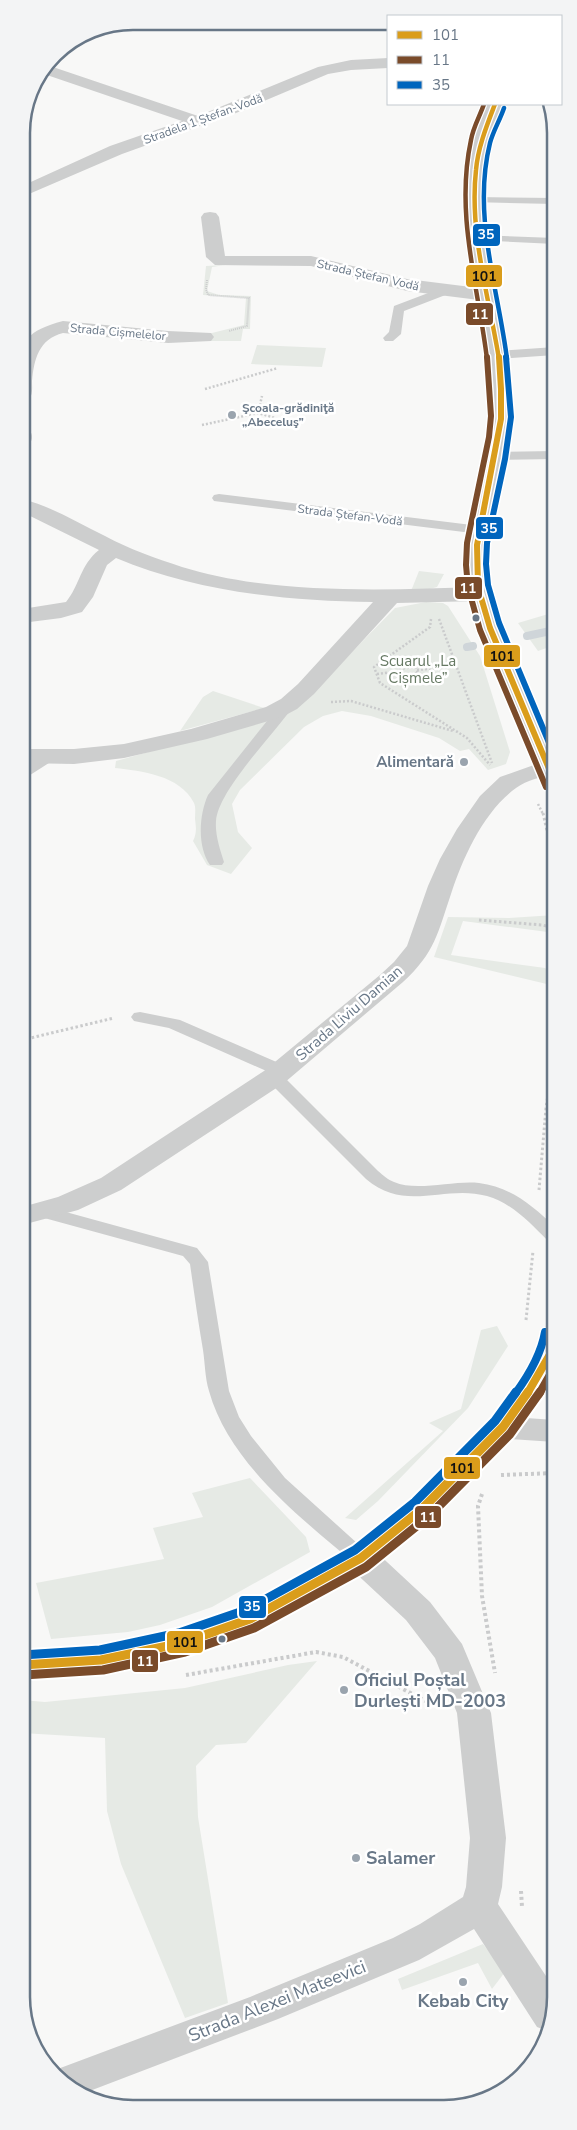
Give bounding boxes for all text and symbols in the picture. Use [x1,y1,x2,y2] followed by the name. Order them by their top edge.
[387,15,562,105] legend
[432,25,459,45] text: 101
[432,50,450,70] text: 11
[432,75,450,95] text: 35
[141,90,265,148] street label: Stradela 1 Ștefan-Vodă
[472,223,501,247] line badge: 35
[478,225,494,244] text: 35
[315,255,421,295] street label: Strada Ștefan Vodă
[465,264,503,288] line badge: 101
[471,267,497,286] text: 101
[465,302,494,326] line badge: 11
[472,305,488,324] text: 11
[69,320,167,344] street label: Strada Cișmelelor
[242,400,334,430] place label: Şcoala-grădiniţă „Abeceluş”
[226,409,238,421] marker: Şcoala-grădiniţă „Abeceluş”
[297,501,403,529] street label: Strada Ștefan-Vodă
[475,516,504,540] line badge: 35
[481,519,497,538] text: 35
[454,576,483,600] line badge: 11
[460,579,476,598] text: 11
[471,613,481,623] unlabelled marker
[483,644,521,668] line badge: 101
[489,647,515,666] text: 101
[380,651,456,688] park label: Scuarul „La Cișmele”
[376,752,454,772] place label: Alimentară
[458,756,470,768] marker: Alimentară
[291,961,407,1065] street label: Strada Liviu Damian
[443,1456,481,1480] line badge: 101
[449,1459,475,1478] text: 101
[414,1505,442,1529] line badge: 11
[420,1508,436,1527] text: 11
[238,1595,267,1619] line badge: 35
[244,1597,260,1616] text: 35
[166,1630,204,1654] line badge: 101
[172,1633,198,1652] text: 101
[217,1634,227,1644] unlabelled marker
[131,1649,159,1673] line badge: 11
[137,1652,153,1671] text: 11
[354,1668,506,1713] place label: Oficiul Poștal Durlești MD-2003
[338,1684,350,1696] marker: Oficiul Poștal Durlești MD-2003
[366,1846,435,1870] place label: Salamer
[350,1852,362,1864] marker: Salamer
[185,1954,369,2048] street label: Strada Alexei Mateevici
[457,1976,469,1988] marker: Kebab City
[417,1989,509,2013] place label: Kebab City

